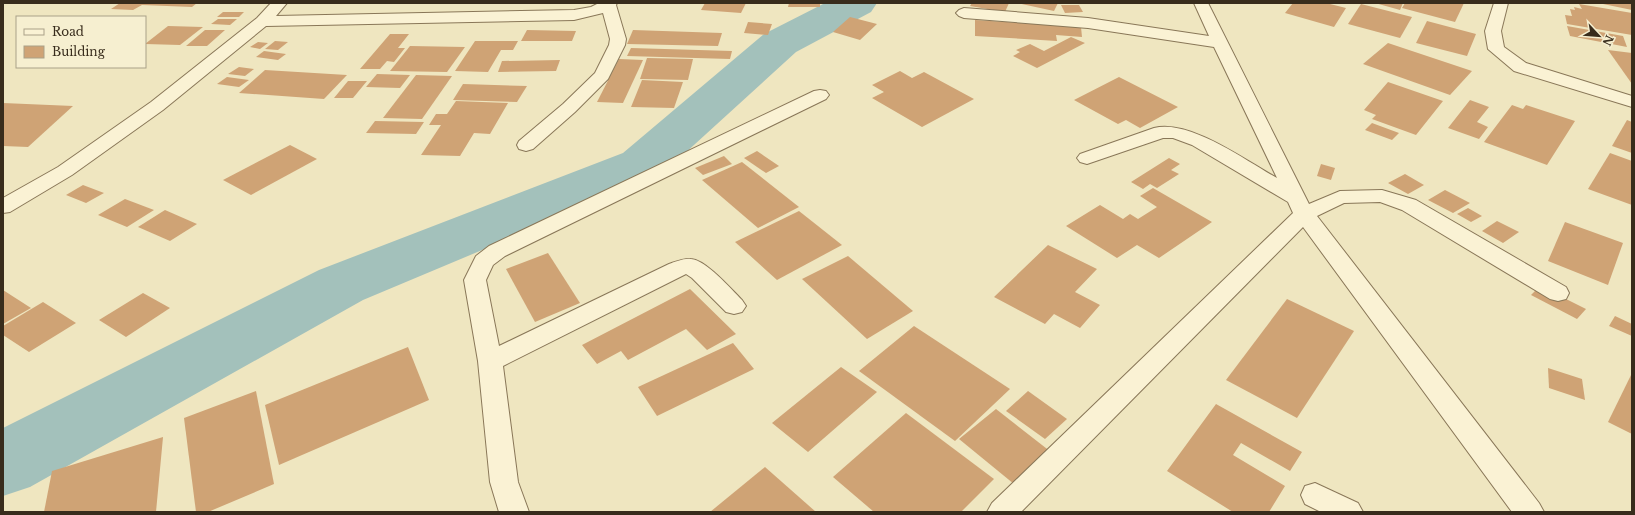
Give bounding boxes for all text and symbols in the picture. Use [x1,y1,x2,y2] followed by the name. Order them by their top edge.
[16,16,146,68] legend
[1579,16,1619,56] north arrow
[52,24,84,39] text: Road
[1599,33,1617,49] text: N
[52,44,106,59] text: Building

